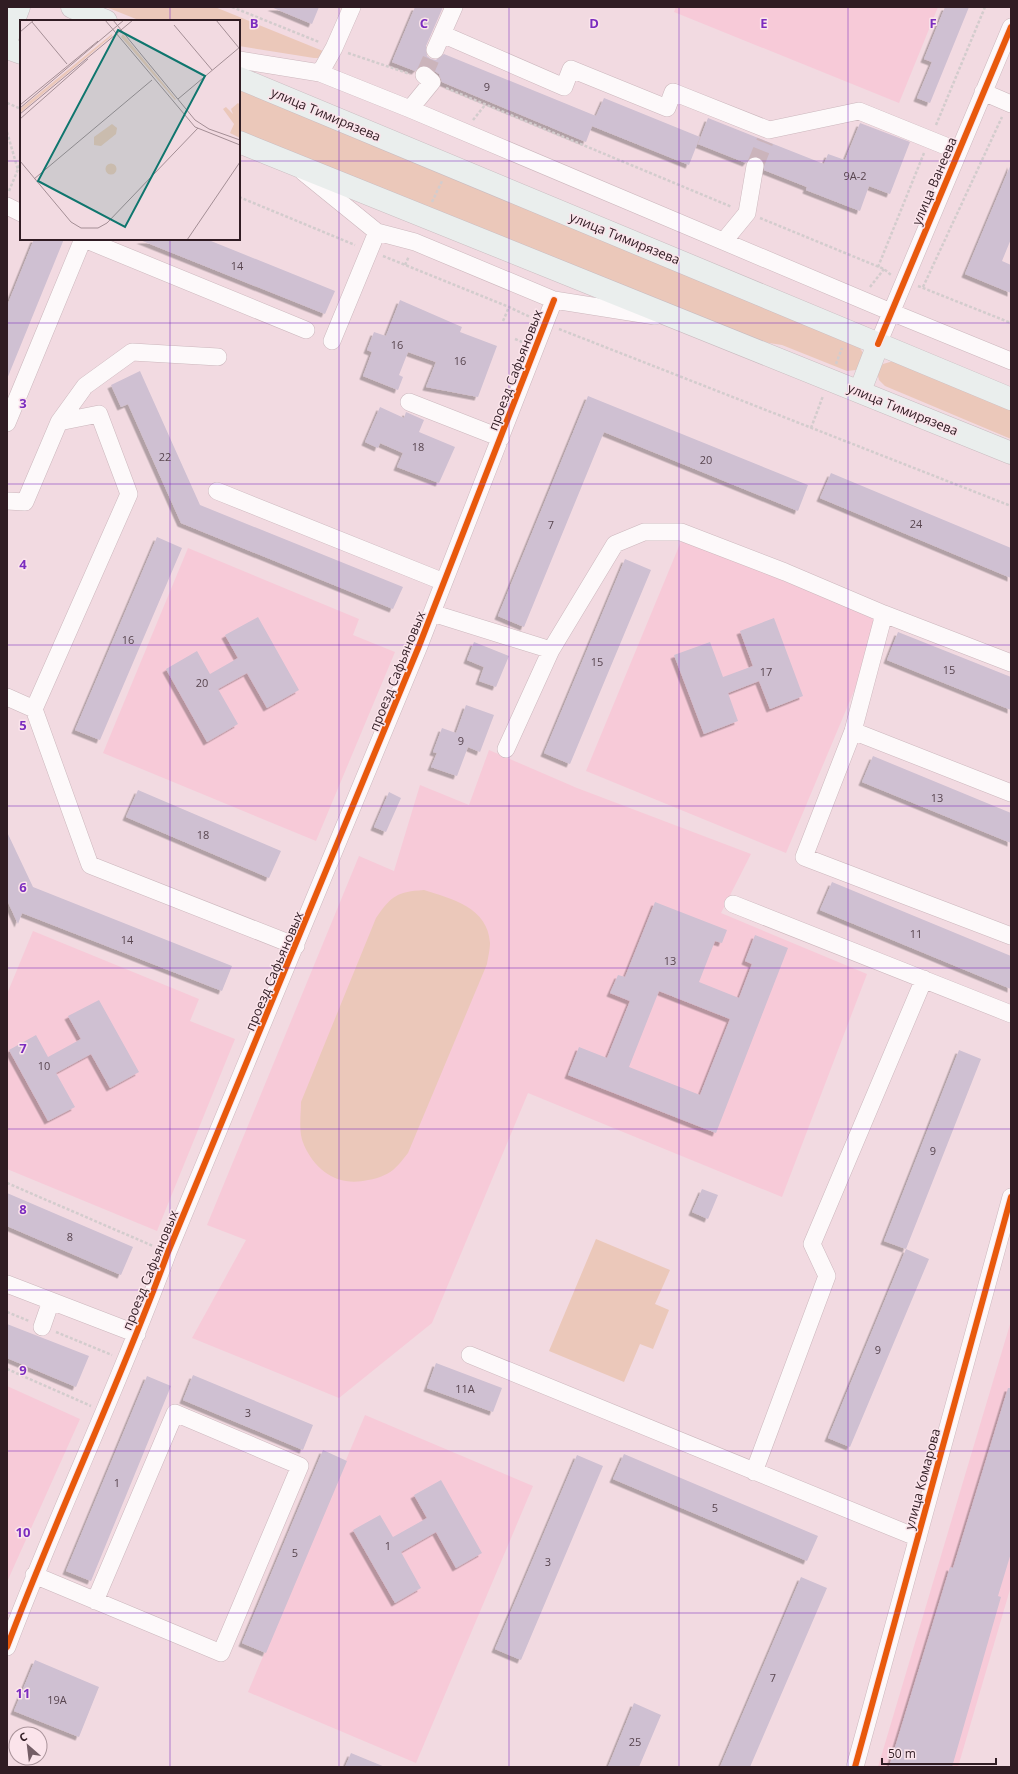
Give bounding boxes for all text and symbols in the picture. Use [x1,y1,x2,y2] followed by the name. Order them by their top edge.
[250,14,259,32] text: B
[420,14,428,32] text: C
[589,14,599,32] text: D
[760,14,768,32] text: E
[929,14,937,32] text: F
[20,20,240,240] inset map
[484,79,490,94] house number: 9
[268,83,384,145] street label: улица Тимирязева
[907,134,961,228] street label: улица Ванеева
[843,168,867,183] house number: 9А-2
[567,208,683,268] street label: улица Тимирязева
[231,258,244,273] house number: 14
[484,307,546,433] street label: проезд Сафьяновых
[391,337,403,352] house number: 16
[454,353,466,368] house number: 16
[845,379,961,439] street label: улица Тимирязева
[19,394,27,412] text: 3
[412,439,424,454] house number: 18
[159,449,171,464] house number: 22
[700,452,712,467] house number: 20
[910,516,923,531] house number: 24
[548,517,554,532] house number: 7
[19,555,27,573] text: 4
[365,608,429,734] street label: проезд Сафьяновых
[122,632,134,647] house number: 16
[591,654,603,669] house number: 15
[943,662,955,677] house number: 15
[760,664,772,679] house number: 17
[196,675,208,690] house number: 20
[19,716,27,734] text: 5
[458,733,464,748] house number: 9
[931,790,943,805] house number: 13
[197,827,209,842] house number: 18
[19,878,27,896] text: 6
[241,908,307,1034] street label: проезд Сафьяновых
[910,926,922,941] house number: 11
[121,932,134,947] house number: 14
[664,953,676,968] house number: 13
[19,1039,27,1057] text: 7
[38,1058,50,1073] house number: 10
[930,1143,936,1158] house number: 9
[19,1200,27,1218] text: 8
[118,1207,182,1333] street label: проезд Сафьяновых
[67,1229,73,1244] house number: 8
[875,1342,881,1357] house number: 9
[19,1361,27,1379] text: 9
[455,1381,475,1396] house number: 11А
[245,1405,251,1420] house number: 3
[900,1426,944,1532] street label: улица Комарова
[114,1475,120,1490] house number: 1
[712,1500,718,1515] house number: 5
[16,1523,30,1541] text: 10
[385,1538,391,1553] house number: 1
[292,1545,298,1560] house number: 5
[545,1554,551,1569] house number: 3
[770,1670,776,1685] house number: 7
[16,1684,30,1702] text: 11
[47,1692,67,1707] house number: 19А
[8,1726,48,1766] north arrow
[16,1728,30,1745] text: С
[629,1734,641,1749] house number: 25
[882,1740,996,1766] scale bar
[888,1745,916,1762] text: 50 m

